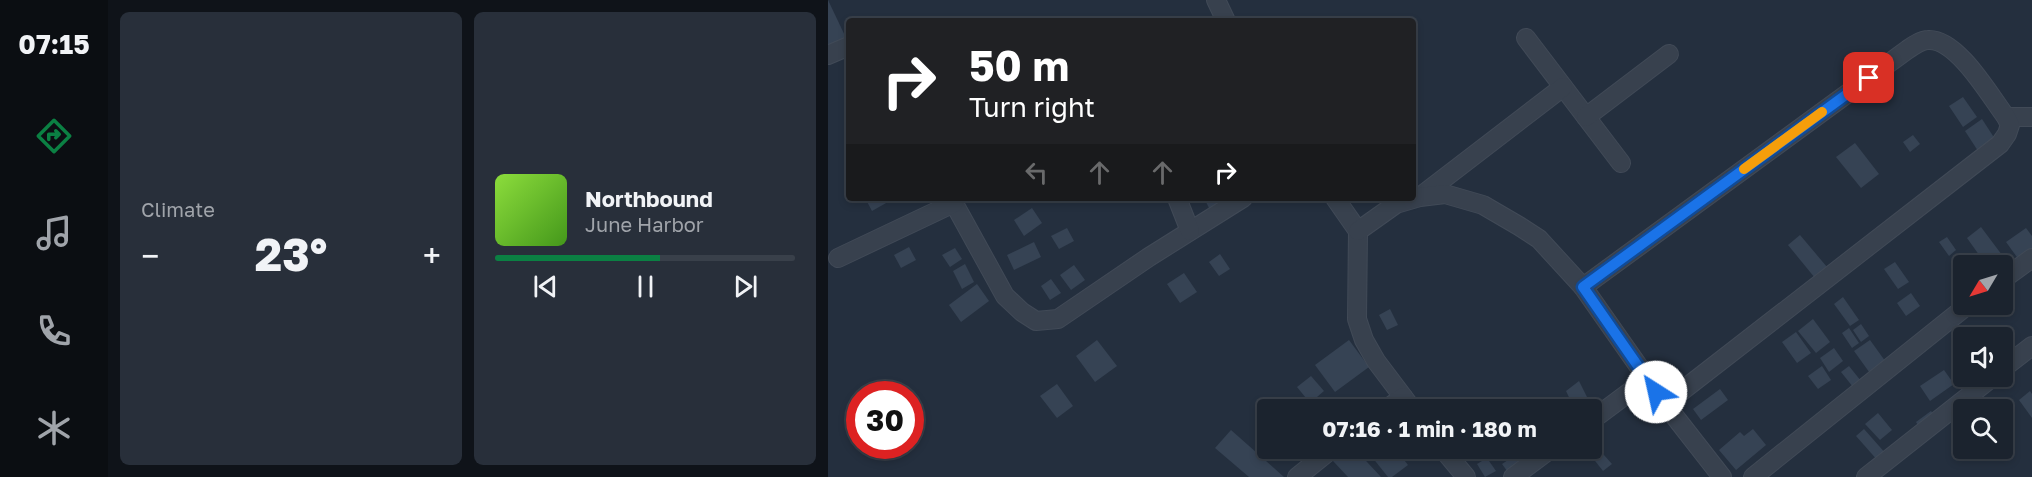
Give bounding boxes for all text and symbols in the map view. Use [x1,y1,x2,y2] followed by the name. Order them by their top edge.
[18,28,90,60] text: 07:15
[969,40,1069,90] text: 50 m
[870,42,948,120] icon: right
[1843,52,1894,103] pin
[1852,61,1885,94] icon: arrive
[969,91,1095,123] text: Turn right
[33,115,75,157] icon: directions
[1020,156,1053,189] icon: left
[1083,156,1116,189] icon: ahead
[1146,156,1179,189] icon: ahead
[1209,156,1242,189] icon: right
[585,185,713,212] text: Northbound
[141,197,215,221] text: Climate
[33,212,75,254] icon: music
[585,212,704,236] text: June Harbor
[255,227,327,281] text: 23°
[141,236,159,275] text: −
[423,236,441,275] text: +
[1953,255,2013,315] north arrow
[1953,255,2013,459] map controls
[529,270,562,303] icon: previous
[629,270,662,303] icon: pause
[729,270,762,303] icon: next
[33,310,75,352] icon: phone
[1953,327,2013,387] button: sound
[1624,360,1688,424] position arrow
[846,381,924,459] speed limit sign: 30
[1953,399,2013,459] button: search
[33,407,75,449] icon: climate
[1322,415,1537,442] text: 07:16 · 1 min · 180 m

